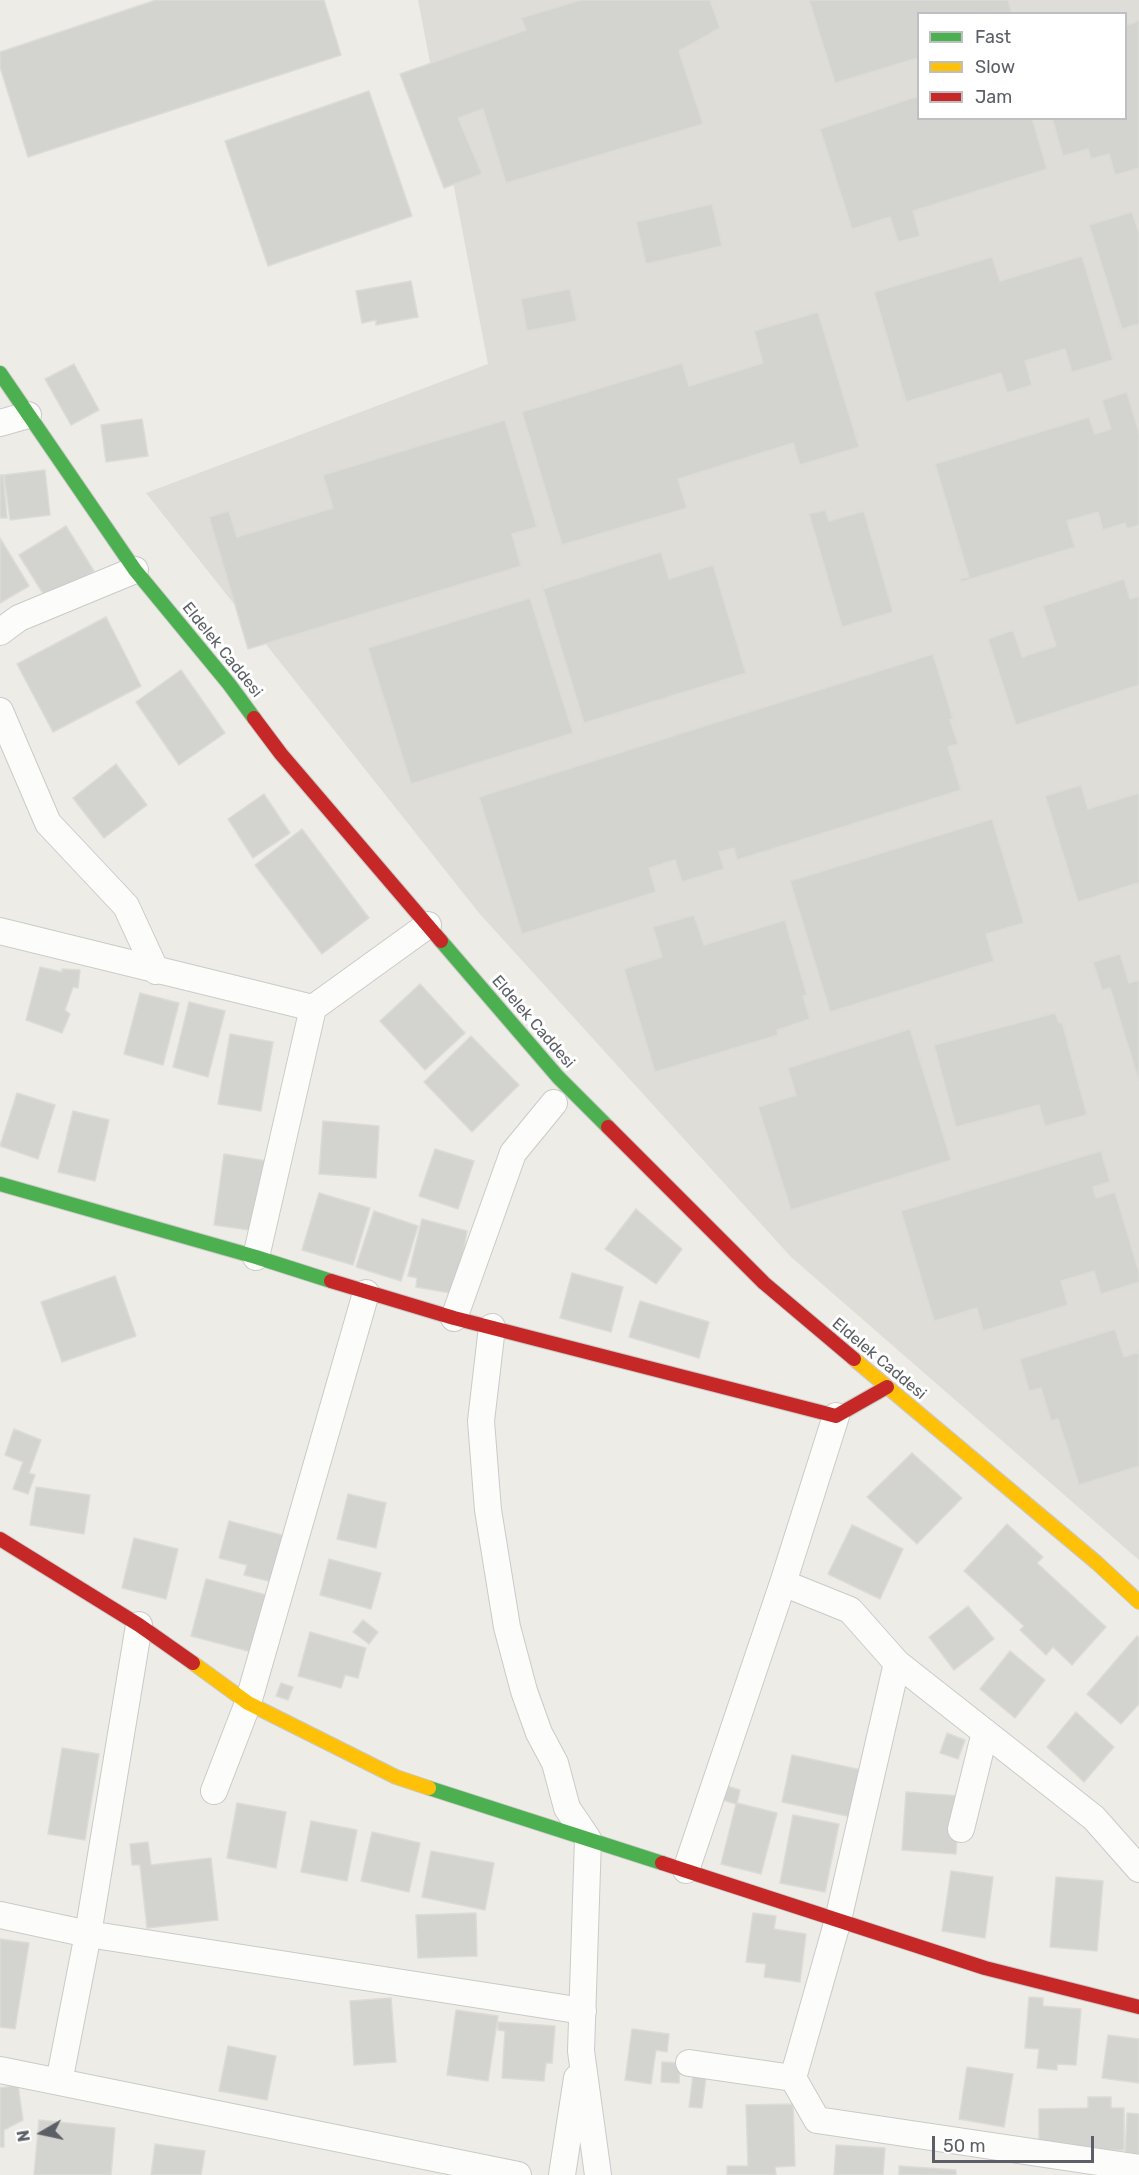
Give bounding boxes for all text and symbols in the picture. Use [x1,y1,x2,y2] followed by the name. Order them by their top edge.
[917,12,1127,120] legend
[975,26,1011,48] text: Fast
[975,56,1015,78] text: Slow
[975,86,1012,108] text: Jam
[178,599,266,701] street label: Eldelek Caddesi
[488,972,578,1072] street label: Eldelek Caddesi
[828,1314,930,1404] street label: Eldelek Caddesi
[12,2103,72,2163] north arrow
[935,2124,1097,2162] scale bar
[13,2129,34,2143] text: N
[943,2135,986,2157] text: 50 m

